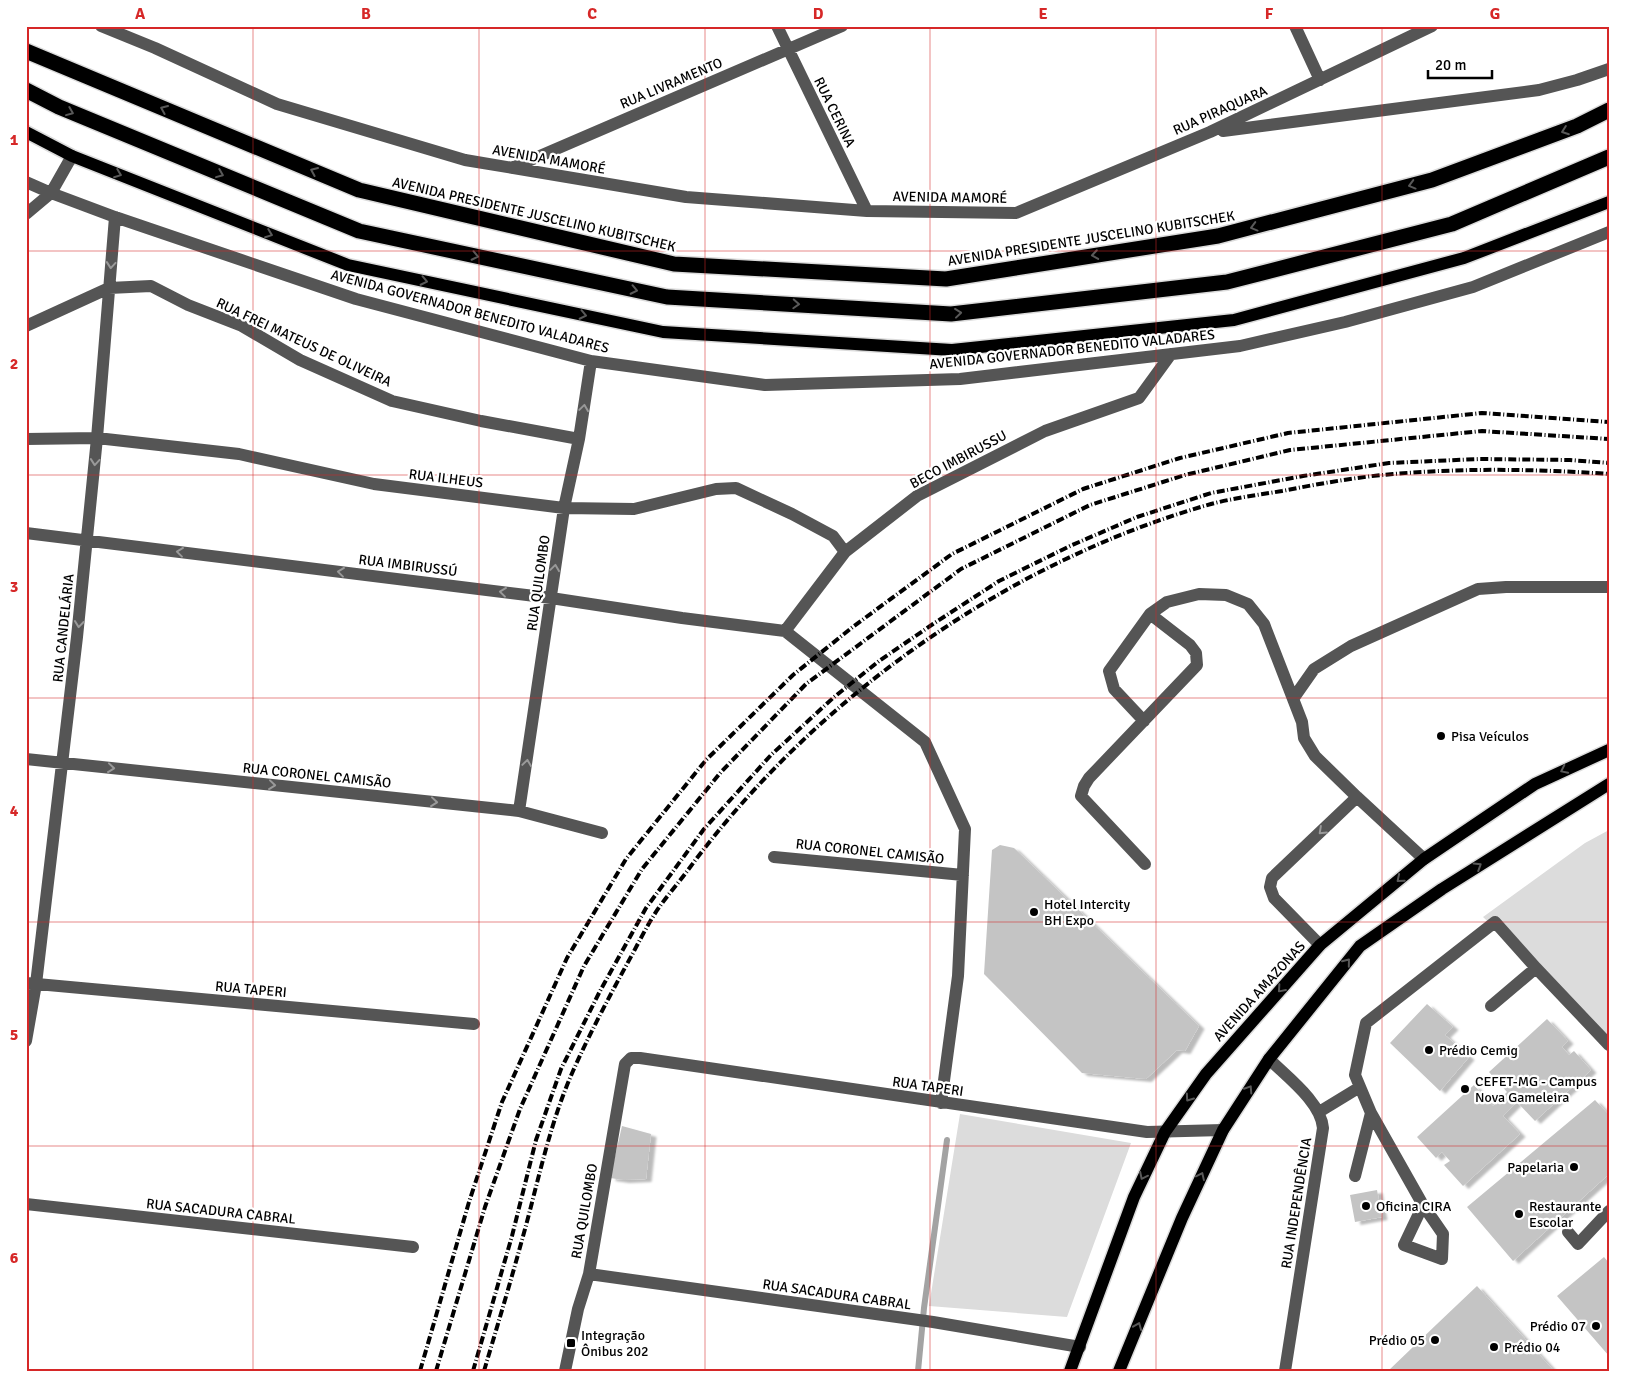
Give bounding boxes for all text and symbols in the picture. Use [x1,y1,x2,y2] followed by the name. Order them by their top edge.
[135,4,146,24] text: A
[361,4,371,24] text: B
[587,4,597,24] text: C
[813,4,824,24] text: D
[1038,4,1048,24] text: E
[1265,4,1274,24] text: F
[1490,4,1500,24] text: G
[1428,48,1491,80] scale bar
[617,54,725,113] street label: RUA LIVRAMENTO
[1435,56,1466,74] text: 20 m
[810,74,859,150] street label: RUA CERINA
[1170,82,1270,139] street label: RUA PIRAQUARA
[160,104,169,115] one-way arrow
[65,106,74,116] one-way arrow
[1561,125,1569,135] one-way arrow
[10,130,19,150] text: 1
[491,141,607,178] street label: AVENIDA MAMORÉ
[310,167,319,178] one-way arrow
[113,168,121,178] one-way arrow
[215,168,224,178] one-way arrow
[391,174,678,256] street label: AVENIDA PRESIDENTE JUSCELINO KUBITSCHEK
[1407,179,1416,190] one-way arrow
[893,188,1008,207] street label: AVENIDA MAMORÉ
[946,207,1236,270] street label: AVENIDA PRESIDENTE JUSCELINO KUBITSCHEK
[1251,221,1259,231] one-way arrow
[264,227,273,238] one-way arrow
[471,250,480,261] one-way arrow
[1090,250,1099,260] one-way arrow
[106,262,117,270] one-way arrow
[329,266,611,357] street label: AVENIDA GOVERNADOR BENEDITO VALADARES
[419,275,428,286] one-way arrow
[630,284,639,295] one-way arrow
[213,294,395,391] street label: RUA FREI MATEUS DE OLIVEIRA
[792,299,800,310] one-way arrow
[954,308,962,319] one-way arrow
[578,309,587,320] one-way arrow
[928,326,1216,373] street label: AVENIDA GOVERNADOR BENEDITO VALADARES
[10,354,18,374] text: 2
[578,403,588,412] one-way arrow
[907,427,1010,492] street label: BECO IMBIRUSSU
[90,459,101,467] one-way arrow
[408,466,484,492] street label: RUA ILHEUS
[523,534,554,632] street label: RUA QUILOMBO
[176,547,184,558] one-way arrow
[358,551,458,580] street label: RUA IMBIRUSSÚ
[550,563,560,572] one-way arrow
[337,567,345,578] one-way arrow
[49,572,78,683] street label: RUA CANDELÁRIA
[10,577,18,597] text: 3
[498,587,506,598] one-way arrow
[74,620,85,628] one-way arrow
[1451,728,1529,745] place label: Pisa Veículos
[1435,730,1447,742] marker: Pisa Veículos
[242,759,392,792] street label: RUA CORONEL CAMISÃO
[521,759,531,767] one-way arrow
[107,762,115,773] one-way arrow
[1561,764,1570,774] one-way arrow
[269,779,277,790] one-way arrow
[430,796,438,807] one-way arrow
[10,801,19,821] text: 4
[1318,825,1327,834] one-way arrow
[795,835,945,868] street label: RUA CORONEL CAMISÃO
[1473,863,1482,873] one-way arrow
[1397,873,1406,881] one-way arrow
[1044,896,1130,929] place label: Hotel Intercity BH Expo
[1028,906,1040,918] marker: Hotel Intercity BH Expo
[1210,938,1309,1045] street label: AVENIDA AMAZONAS
[1342,958,1351,967] one-way arrow
[214,978,288,1001] street label: RUA TAPERI
[1278,983,1287,992] one-way arrow
[10,1025,18,1045] text: 5
[1439,1042,1518,1059] place label: Prédio Cemig
[1423,1044,1435,1056] marker: Prédio Cemig
[891,1073,965,1100] street label: RUA TAPERI
[1475,1073,1597,1106] place label: CEFET-MG - Campus Nova Gameleira
[1459,1083,1471,1095] marker: CEFET-MG - Campus Nova Gameleira
[1243,1085,1253,1094] one-way arrow
[1186,1092,1195,1102] one-way arrow
[1278,1136,1315,1270] street label: RUA INDEPENDÊNCIA
[1507,1159,1564,1176] place label: Papelaria
[1568,1161,1580,1173] marker: Papelaria
[568,1162,601,1260] street label: RUA QUILOMBO
[1139,1171,1150,1180] one-way arrow
[1195,1172,1206,1181] one-way arrow
[145,1195,297,1228] street label: RUA SACADURA CABRAL
[1376,1198,1452,1215] place label: Oficina CIRA
[1529,1198,1602,1231] place label: Restaurante Escolar
[1360,1200,1372,1212] marker: Oficina CIRA
[1513,1208,1525,1220] marker: Restaurante Escolar
[10,1248,19,1268] text: 6
[761,1276,912,1313] street label: RUA SACADURA CABRAL
[1530,1318,1586,1335] place label: Prédio 07
[1590,1320,1602,1332] marker: Prédio 07
[1131,1322,1142,1331] one-way arrow
[581,1327,649,1360] place label: Integração Ônibus 202
[1369,1332,1425,1349] place label: Prédio 05
[1429,1334,1441,1346] marker: Prédio 05
[565,1337,577,1349] marker: Integração Ônibus 202
[1504,1339,1561,1356] place label: Prédio 04
[1488,1341,1500,1353] marker: Prédio 04

